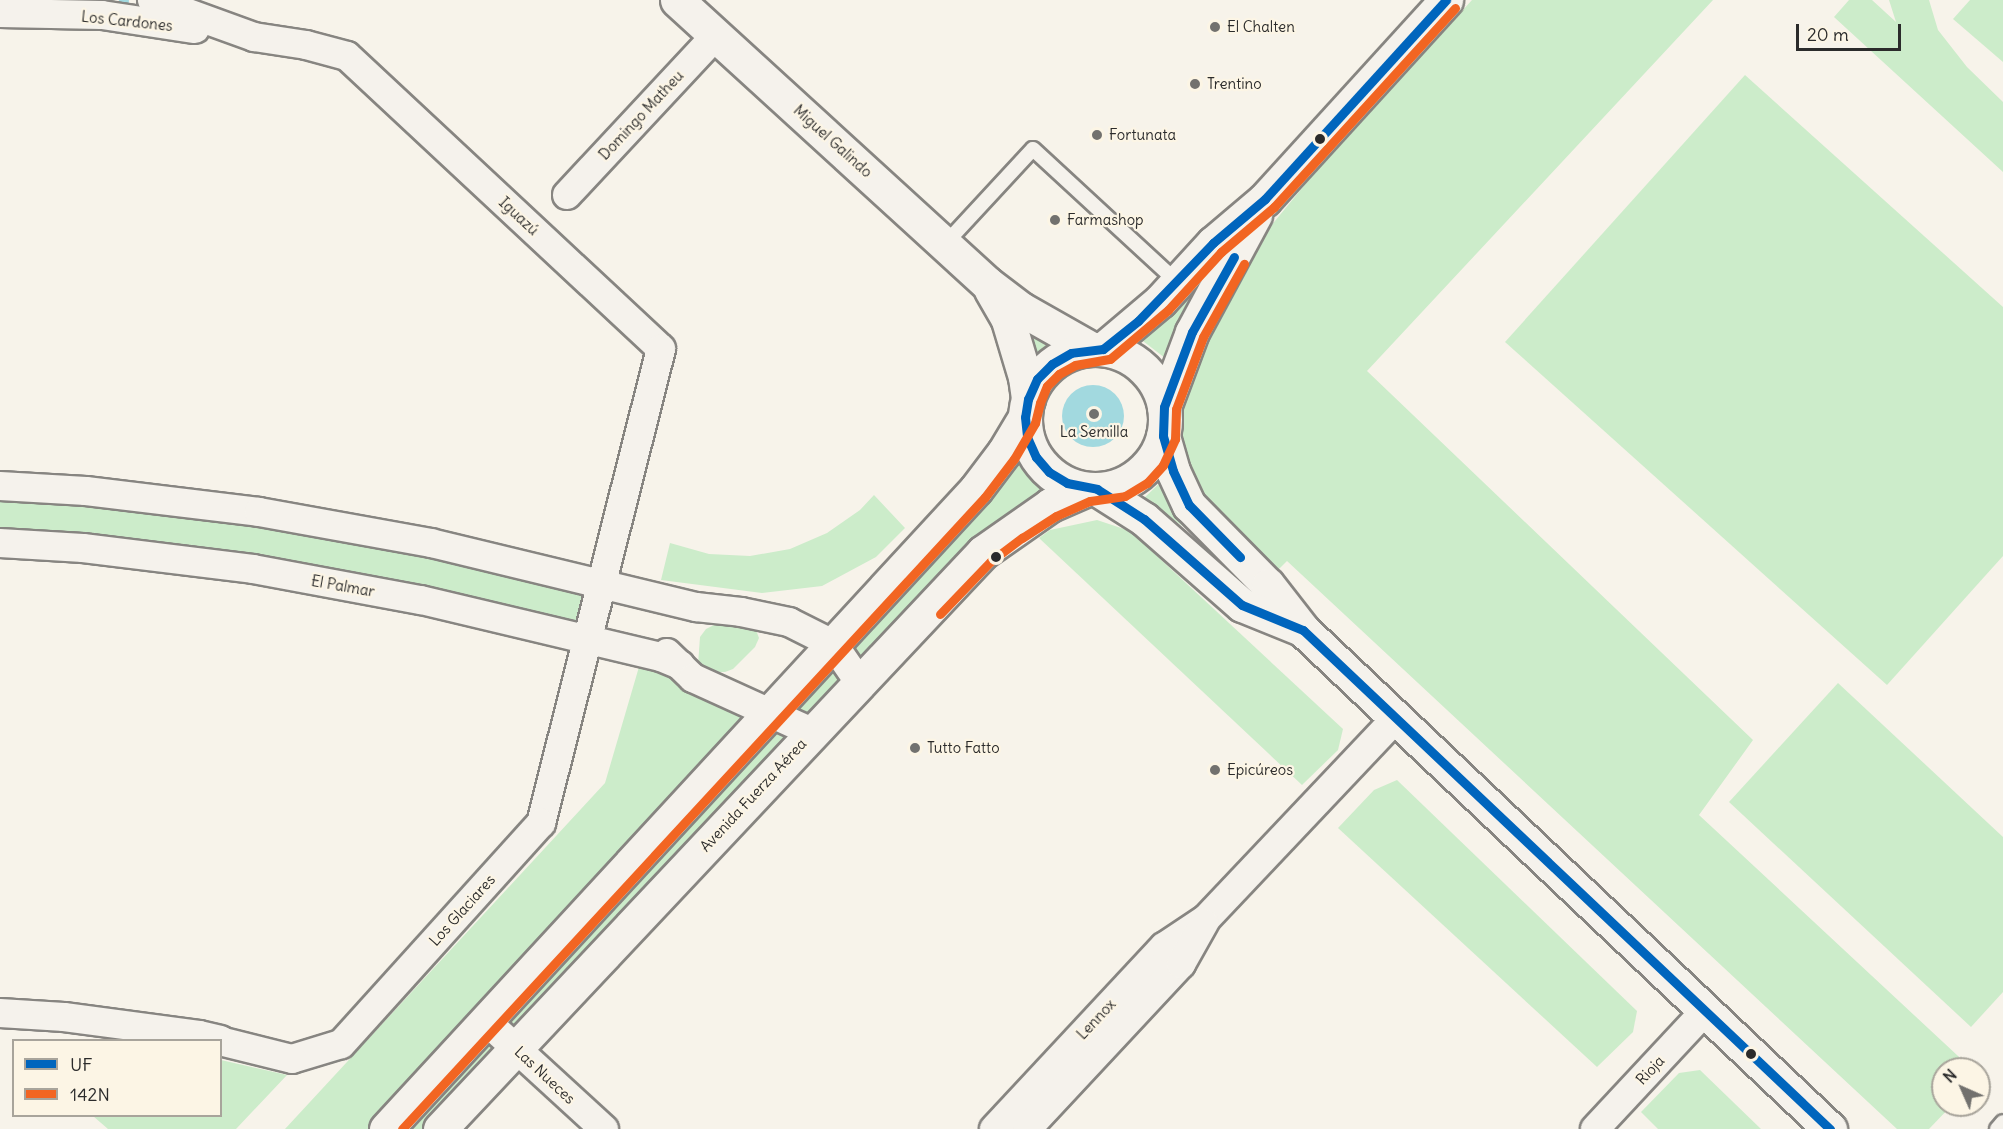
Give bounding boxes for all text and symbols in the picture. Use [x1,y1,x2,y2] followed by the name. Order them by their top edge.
[80,7,174,35] street label: Los Cardones
[1799,12,1904,50] scale bar
[1227,18,1295,36] place label: El Chalten
[1208,20,1222,34] marker: El Chalten
[1807,23,1849,46] text: 20 m
[595,67,687,163] street label: Domingo Matheu
[1207,75,1262,93] place label: Trentino
[1188,77,1202,91] marker: Trentino
[790,101,876,181] street label: Miguel Galindo
[1109,126,1176,144] place label: Fortunata
[1090,128,1104,142] marker: Fortunata
[1314,133,1326,145] unlabelled marker
[495,193,543,239] street label: Iguazú
[1067,211,1144,229] place label: Farmashop
[1048,213,1062,227] marker: Farmashop
[1087,407,1101,421] marker: La Semilla
[1060,423,1128,441] place label: La Semilla
[990,551,1002,563] unlabelled marker
[310,572,376,600] street label: El Palmar
[696,735,810,855] street label: Avenida Fuerza Aérea
[927,739,1000,757] place label: Tutto Fatto
[908,741,922,755] marker: Tutto Fatto
[1227,761,1293,779] place label: Epicúreos
[1208,763,1222,777] marker: Epicúreos
[425,871,499,949] street label: Los Glaciares
[1073,995,1119,1043] street label: Lennox
[12,1039,222,1117] legend
[511,1042,579,1108] street label: Las Nueces
[1745,1048,1757,1060] unlabelled marker
[1632,1052,1668,1088] street label: Rioja
[70,1053,92,1076] text: UF
[1931,1057,1991,1117] north arrow
[1939,1065,1961,1087] text: N
[70,1083,110,1106] text: 142N

